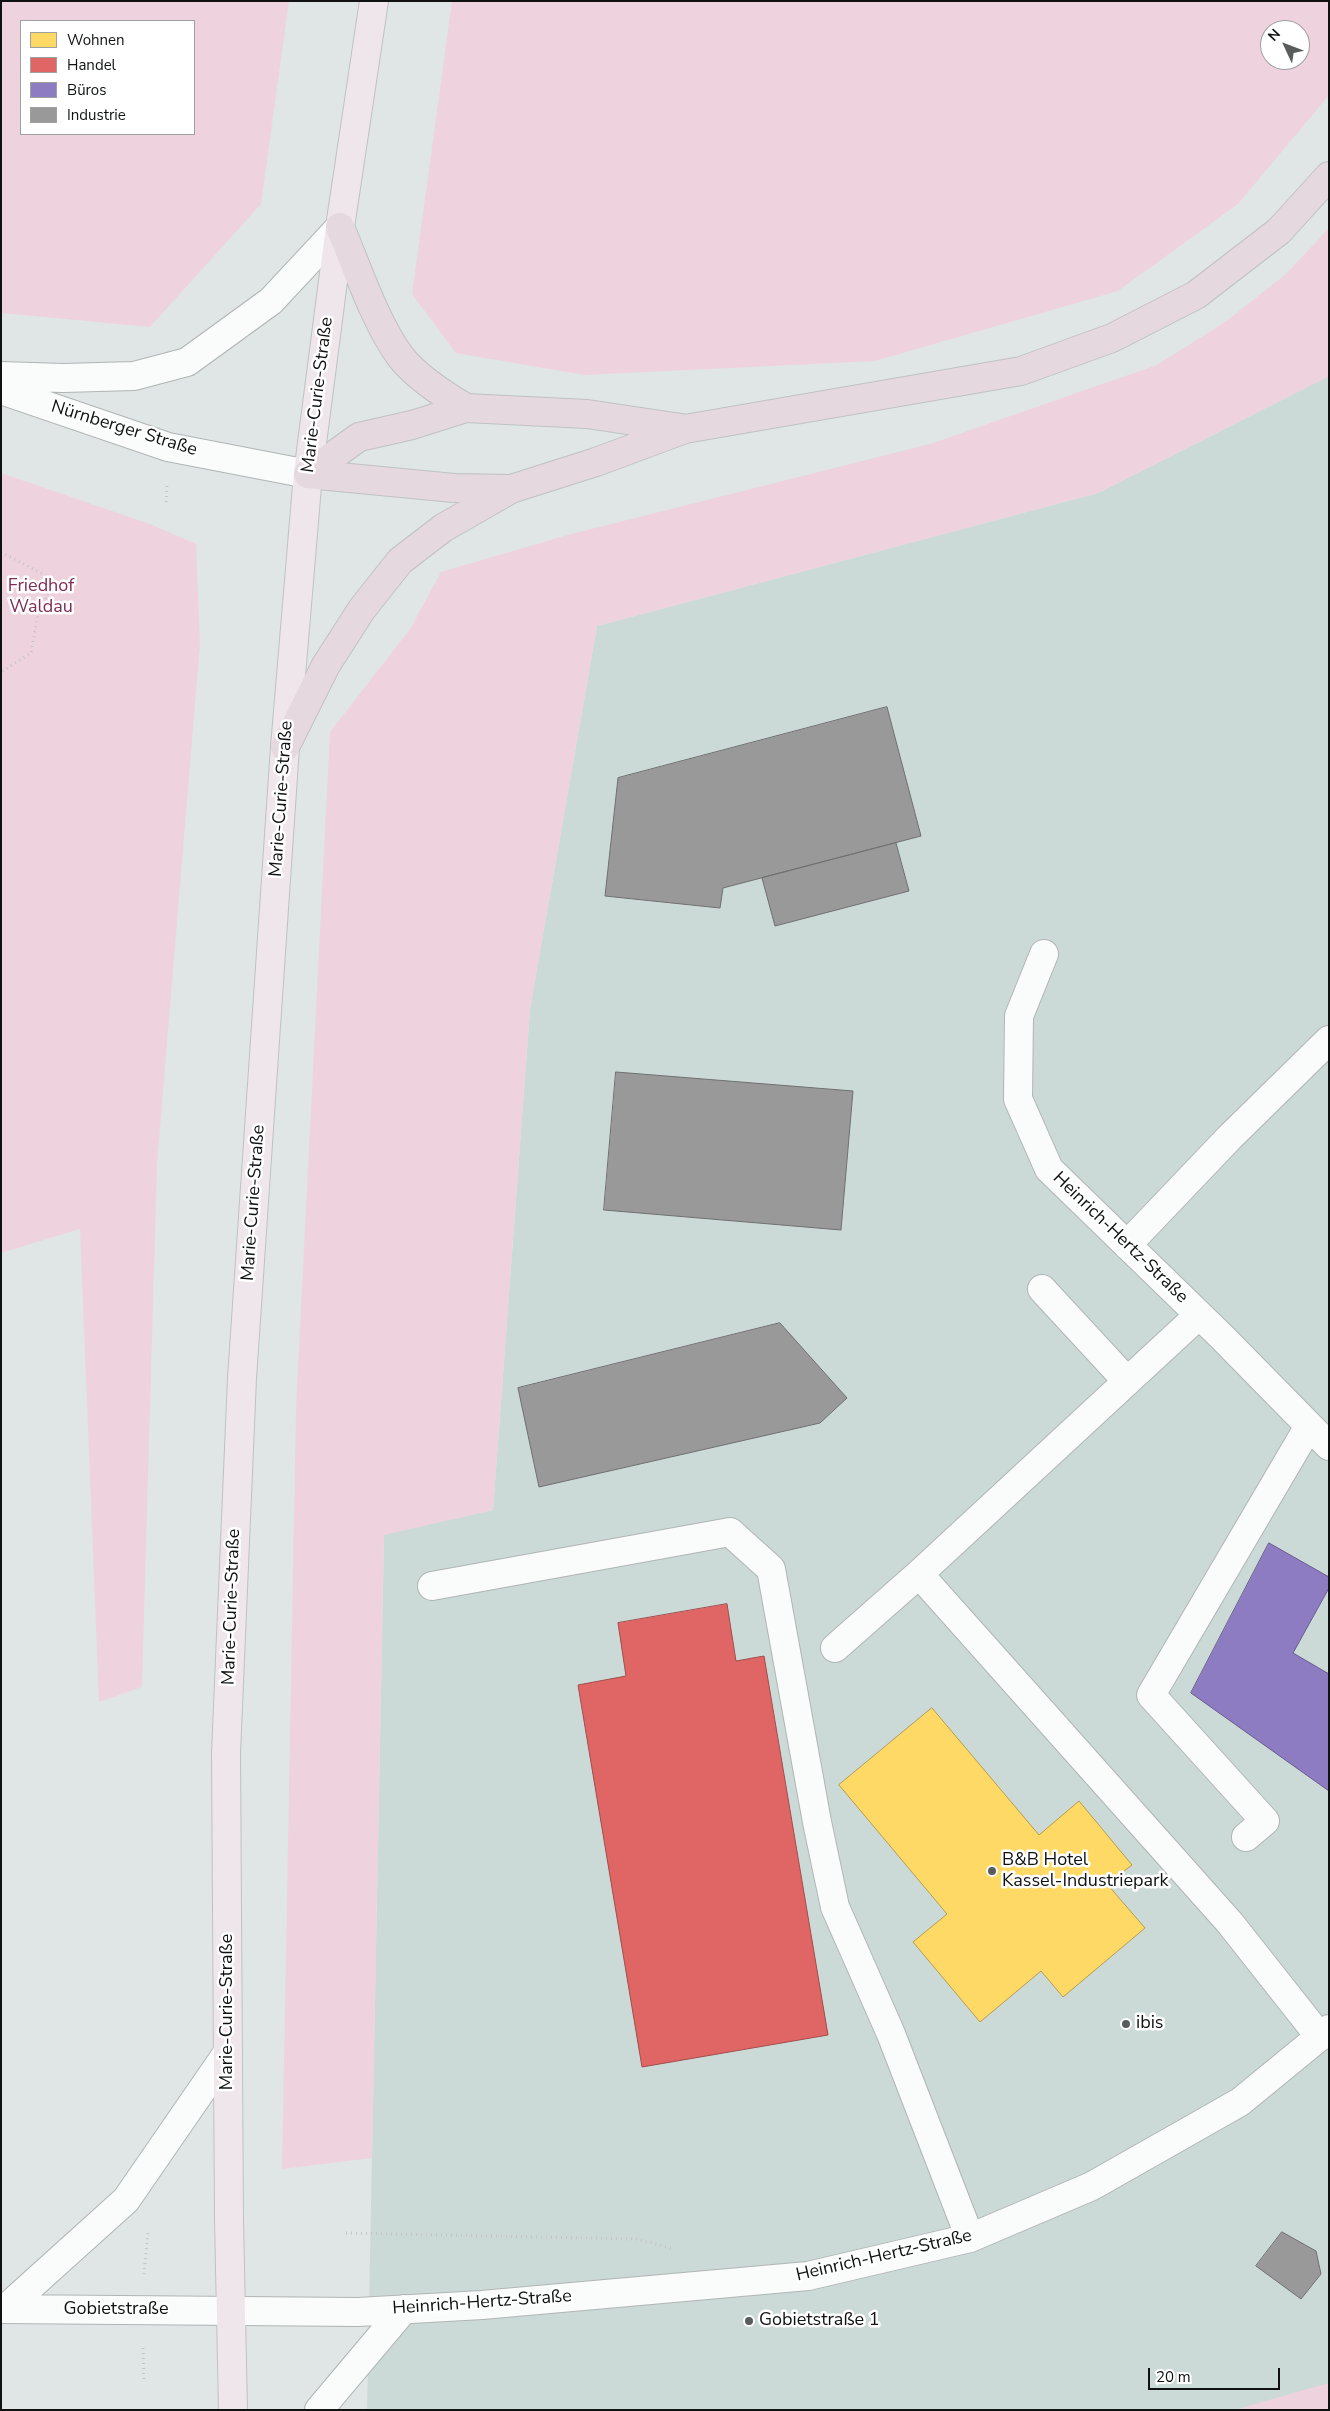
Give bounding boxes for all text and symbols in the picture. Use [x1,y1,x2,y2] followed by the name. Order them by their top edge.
[20,20,195,135] legend
[1260,20,1310,70] north arrow
[1264,25,1285,45] text: N
[67,30,125,50] text: Wohnen
[67,55,116,75] text: Handel
[67,80,106,100] text: Büros
[67,105,126,125] text: Industrie
[298,316,338,474] street label: Marie-Curie-Straße
[48,397,200,461] street label: Nürnberger Straße
[8,576,74,618] park label: Friedhof Waldau
[266,720,298,878] street label: Marie-Curie-Straße
[238,1124,270,1282] street label: Marie-Curie-Straße
[1048,1168,1192,1308] street label: Heinrich-Hertz-Straße
[218,1528,246,1686] street label: Marie-Curie-Straße
[1002,1850,1168,1892] place label: B&B Hotel Kassel-Industriepark
[986,1865,998,1877] marker: B&B Hotel Kassel-Industriepark
[217,1934,239,2090] street label: Marie-Curie-Straße
[1136,2013,1164,2035] place label: ibis
[1120,2018,1132,2030] marker: ibis
[794,2225,974,2287] street label: Heinrich-Hertz-Straße
[392,2286,572,2320] street label: Heinrich-Hertz-Straße
[63,2299,169,2321] street label: Gobietstraße
[759,2310,879,2332] place label: Gobietstraße 1
[743,2315,755,2327] marker: Gobietstraße 1
[1150,2358,1282,2390] scale bar
[1156,2367,1191,2387] text: 20 m

